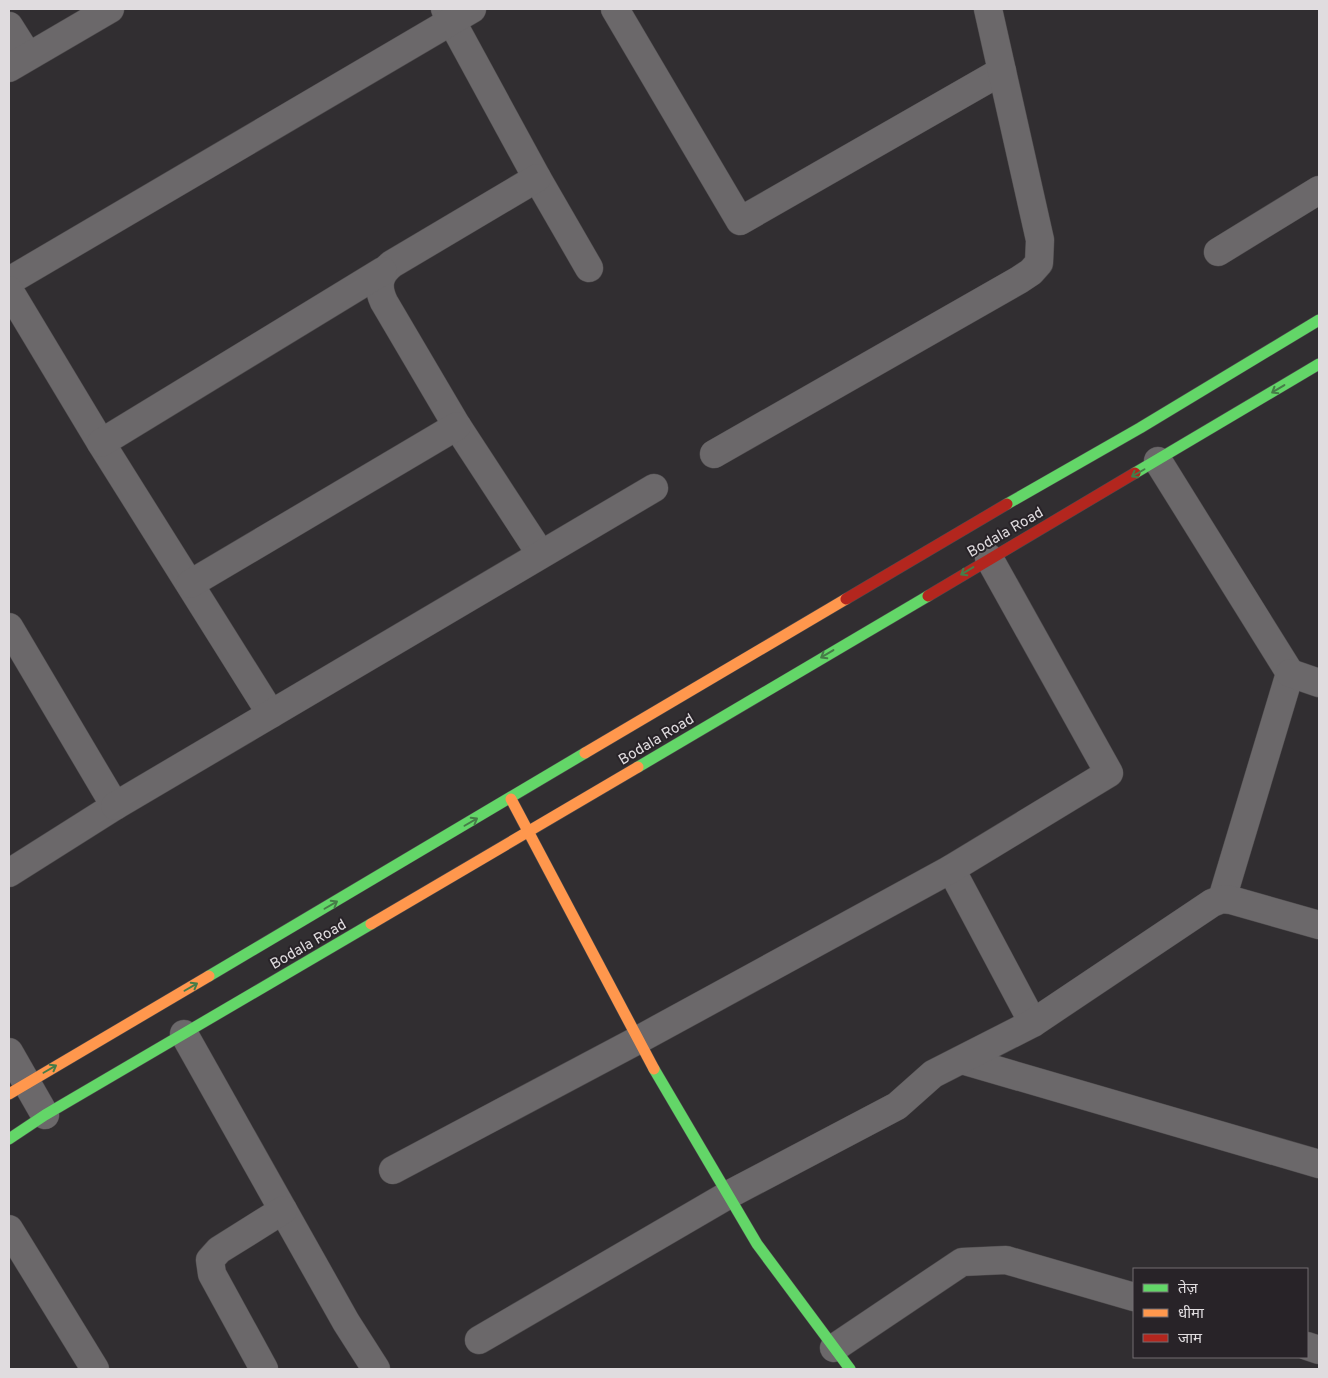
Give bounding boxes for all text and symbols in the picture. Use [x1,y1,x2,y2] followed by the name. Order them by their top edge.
[1271,384,1285,394] one-way arrow
[1132,468,1146,478] one-way arrow
[964,504,1047,563] street label: Bodala Road
[961,567,975,577] one-way arrow
[821,650,835,660] one-way arrow
[615,710,698,770] street label: Bodala Road
[463,817,477,827] one-way arrow
[323,899,337,909] one-way arrow
[267,916,350,975] street label: Bodala Road
[183,981,197,991] one-way arrow
[43,1064,58,1074] one-way arrow
[1133,1268,1308,1358] legend
[1178,1279,1199,1299] text: तेज़
[1178,1305,1205,1324] text: धीमा
[1178,1330,1203,1349] text: जाम

